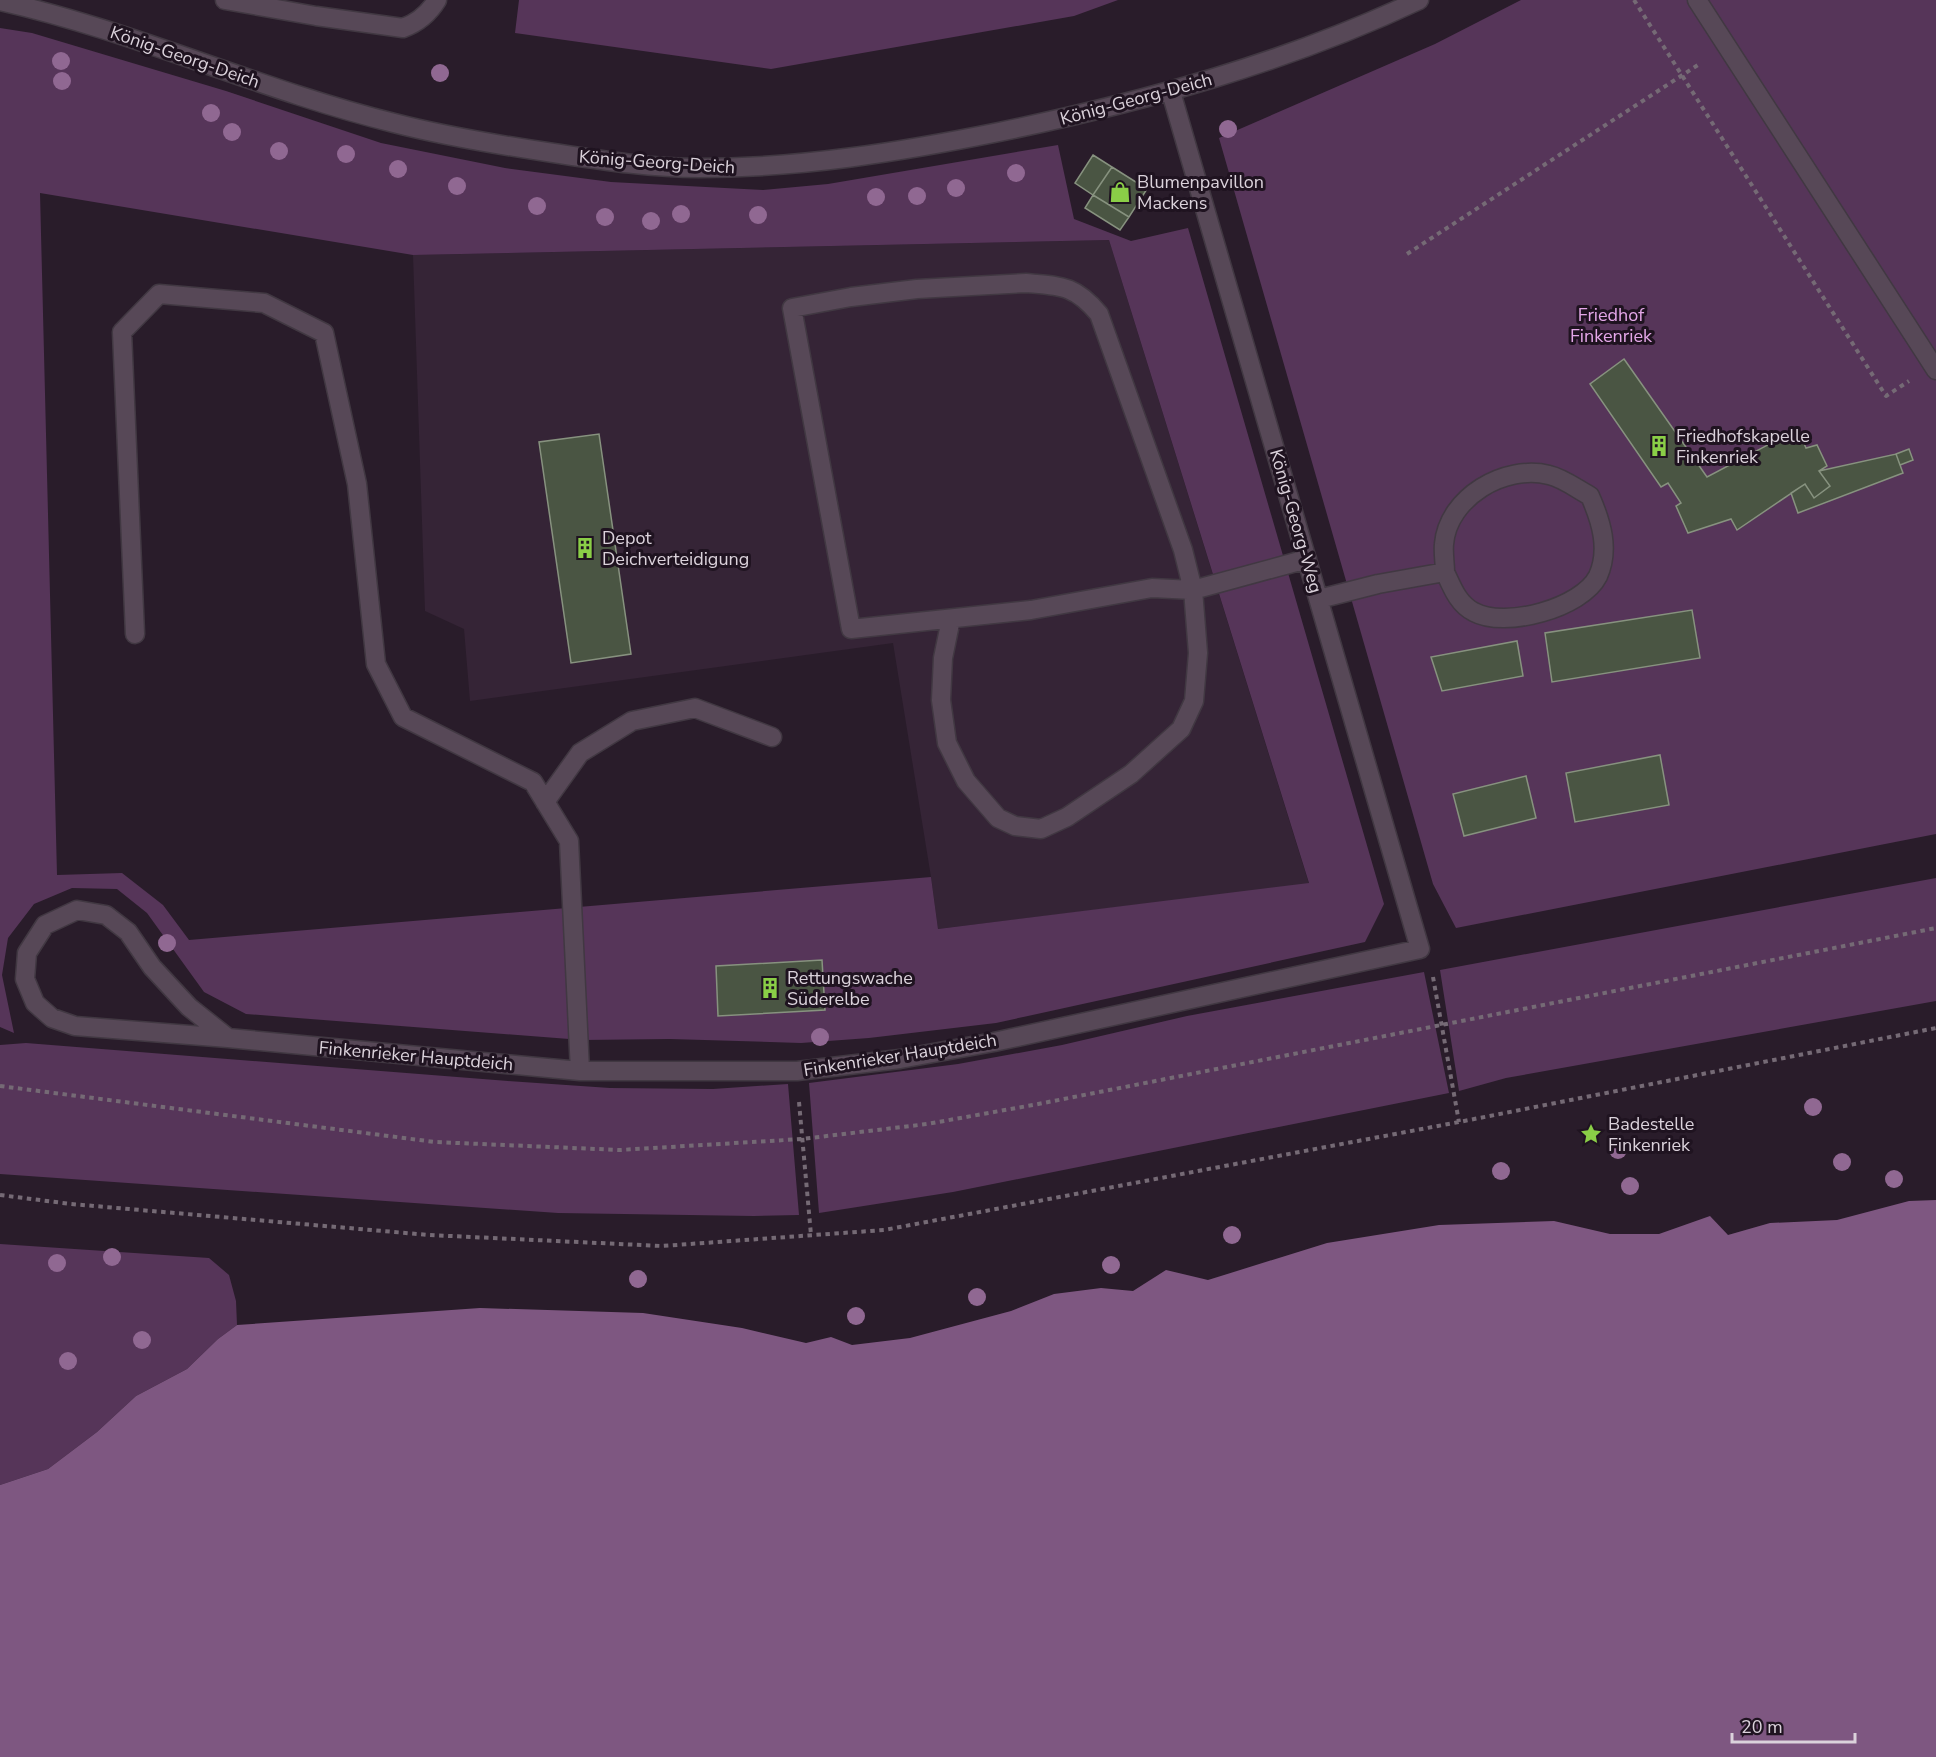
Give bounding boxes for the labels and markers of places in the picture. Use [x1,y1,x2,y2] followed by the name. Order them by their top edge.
[1137,170,1264,215] place label: Blumenpavillon Mackens
[1108,180,1132,204] shop icon: Blumenpavillon Mackens
[1676,424,1810,469] place label: Friedhofskapelle Finkenriek
[1647,434,1671,458] building icon: Friedhofskapelle Finkenriek
[602,526,749,571] place label: Depot Deichverteidigung
[573,536,597,560] building icon: Depot Deichverteidigung
[787,966,913,1011] place label: Rettungswache Süderelbe
[758,976,782,1000] building icon: Rettungswache Süderelbe
[1608,1112,1694,1157] place label: Badestelle Finkenriek
[1579,1122,1603,1146] place icon: Badestelle Finkenriek

